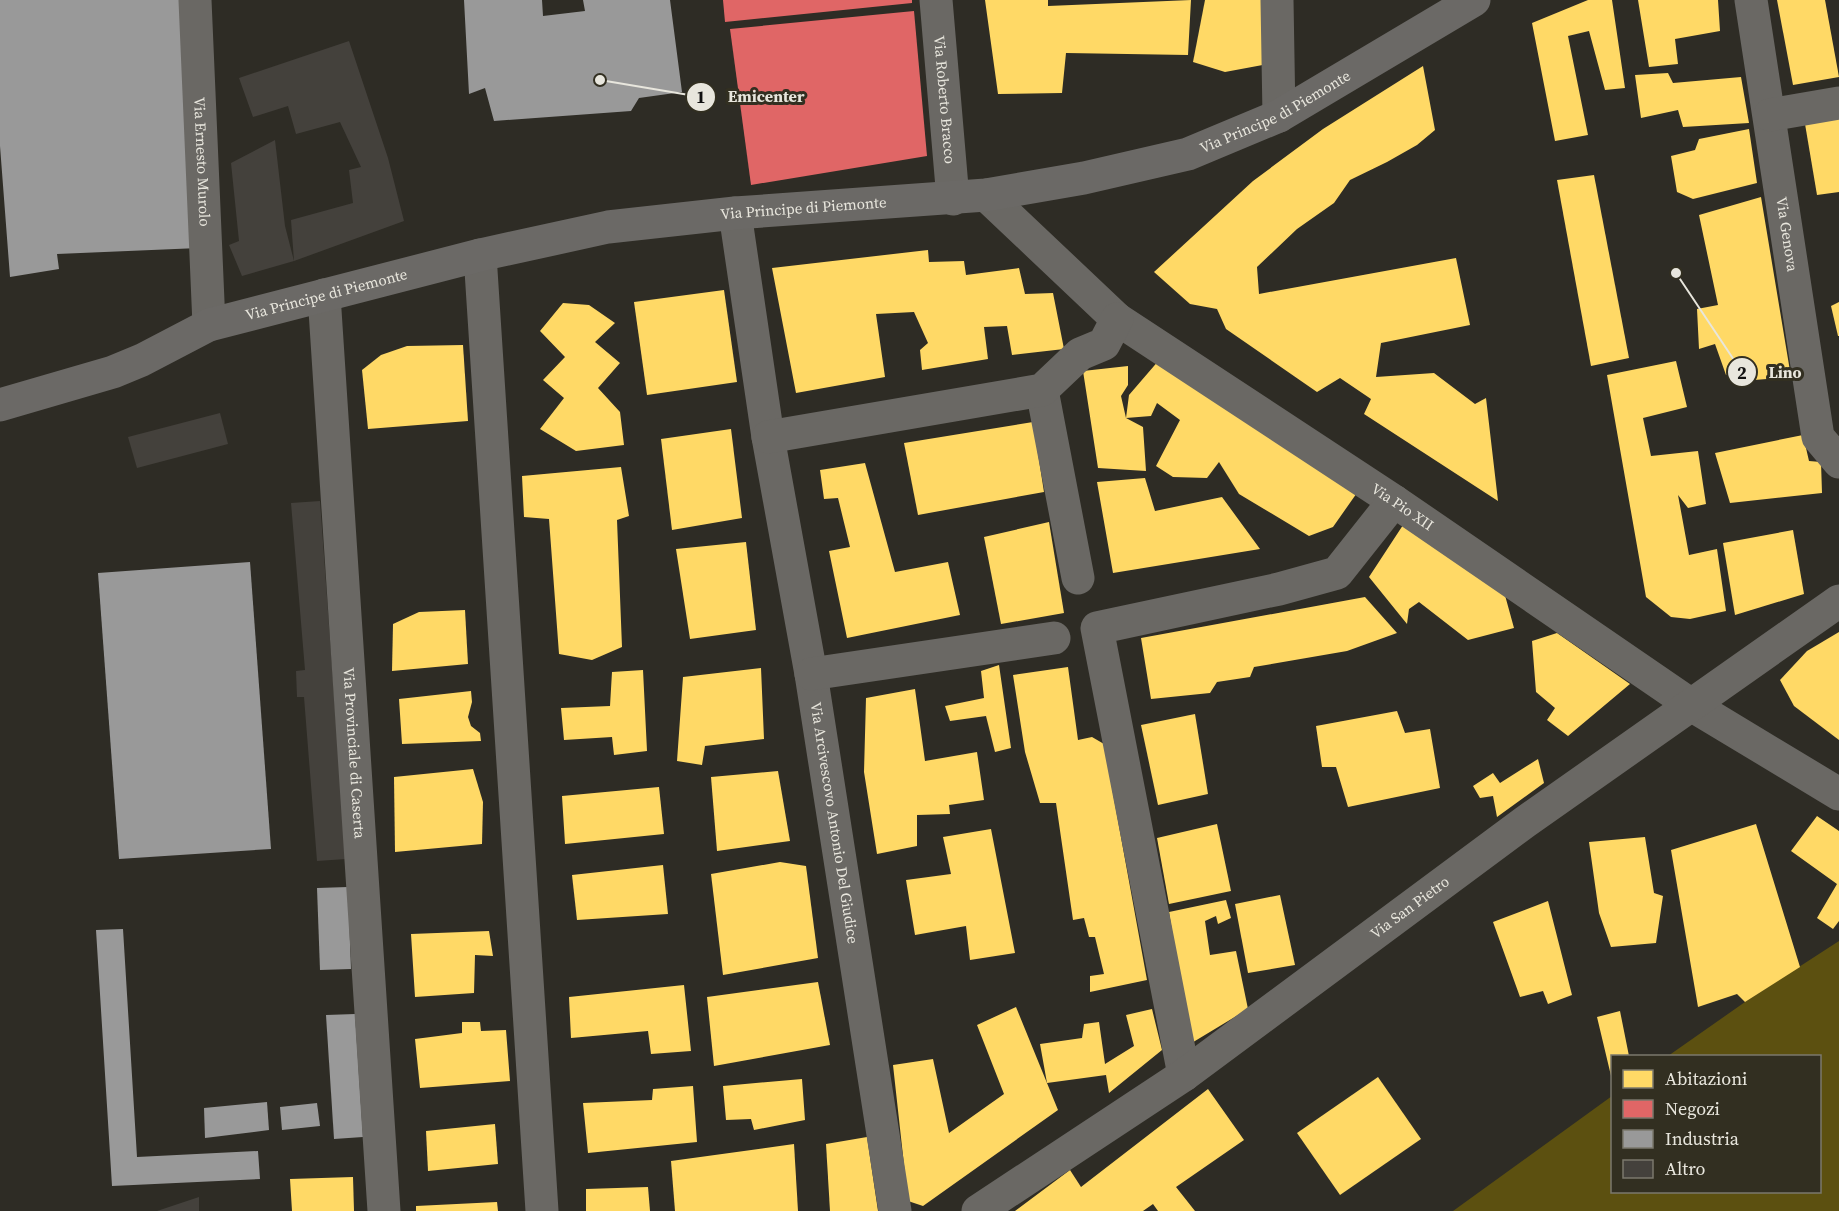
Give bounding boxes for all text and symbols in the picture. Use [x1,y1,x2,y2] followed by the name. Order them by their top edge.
[929,35,961,165] street label: Via Roberto Bracco
[1196,65,1354,158] street label: Via Principe di Piemonte
[686,80,817,114] callout: Emicenter
[696,84,706,109] text: 1
[728,85,805,107] text: Emicenter
[189,97,216,227] street label: Via Ernesto Murolo
[719,191,888,225] street label: Via Principe di Piemonte
[1771,195,1804,273] street label: Via Genova
[243,263,410,325] street label: Via Principe di Piemonte
[1727,355,1814,389] callout: Lino
[1737,360,1747,385] text: 2
[1768,361,1802,383] text: Lino
[1367,478,1438,535] street label: Via Pio XII
[338,667,371,840] street label: Via Provinciale di Caserta
[806,701,864,945] street label: Via Arcivescovo Antonio Del Giudice
[1366,871,1453,943] street label: Via San Pietro
[1611,1055,1821,1193] legend
[1665,1066,1747,1091] text: Abitazioni
[1665,1096,1720,1121] text: Negozi
[1665,1126,1740,1151] text: Industria
[1665,1156,1706,1181] text: Altro

